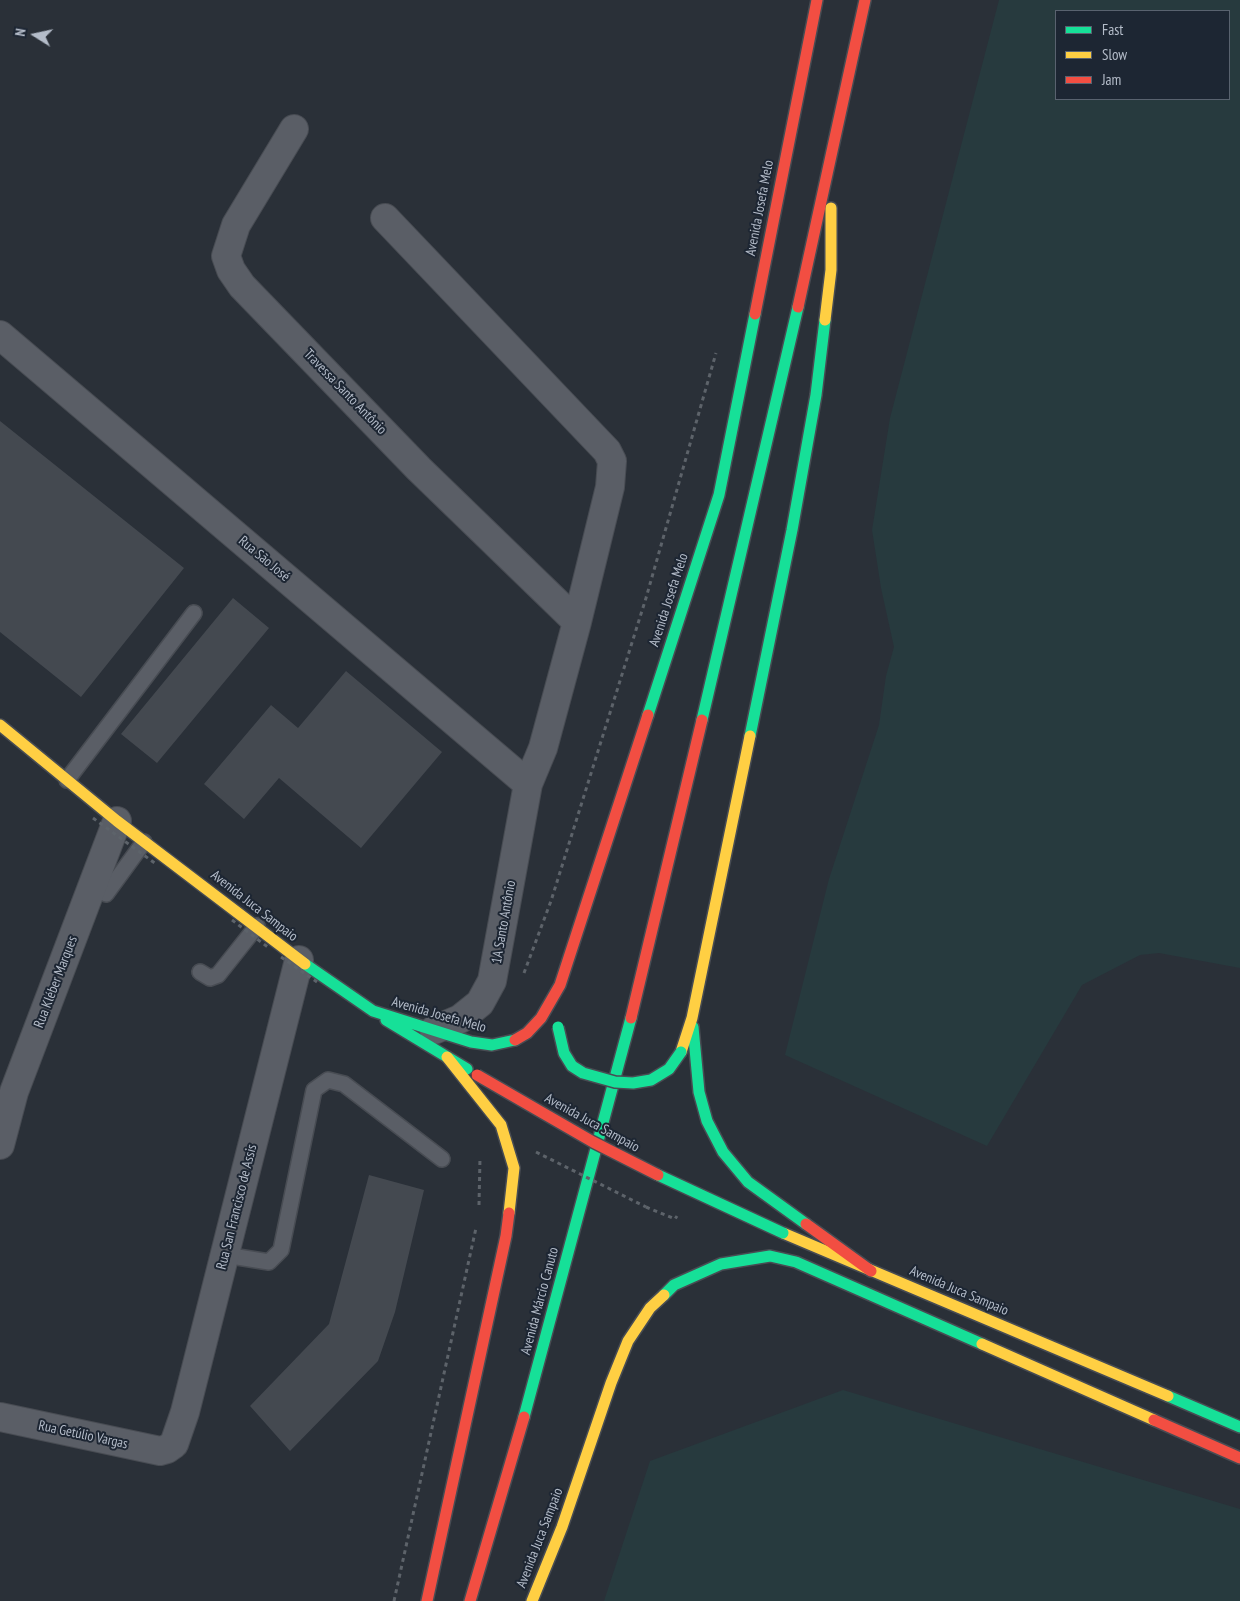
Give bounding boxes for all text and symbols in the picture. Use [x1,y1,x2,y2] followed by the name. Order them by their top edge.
[10,10,60,60] north arrow
[1055,10,1230,100] legend
[1102,20,1123,39] text: Fast
[11,27,30,38] text: N
[1102,45,1127,64] text: Slow
[1102,70,1121,89] text: Jam
[742,159,778,257] street label: Avenida Josefa Melo
[300,346,390,438] street label: Travessa Santo Antônio
[235,533,293,585] street label: Rua São José
[646,551,692,649] street label: Avenida Josefa Melo
[207,867,301,945] street label: Avenida Juca Sampaio
[488,879,520,965] street label: 1A Santo Antônio
[31,934,81,1030] street label: Rua Kléber Marques
[390,994,488,1036] street label: Avenida Josefa Melo
[542,1090,642,1156] street label: Avenida Juca Sampaio
[213,1143,261,1271] street label: Rua San Francisco de Assis
[518,1245,562,1357] street label: Avenida Márcio Canuto
[907,1263,1011,1319] street label: Avenida Juca Sampaio
[37,1417,129,1453] street label: Rua Getúlio Vargas
[513,1486,567,1590] street label: Avenida Juca Sampaio

